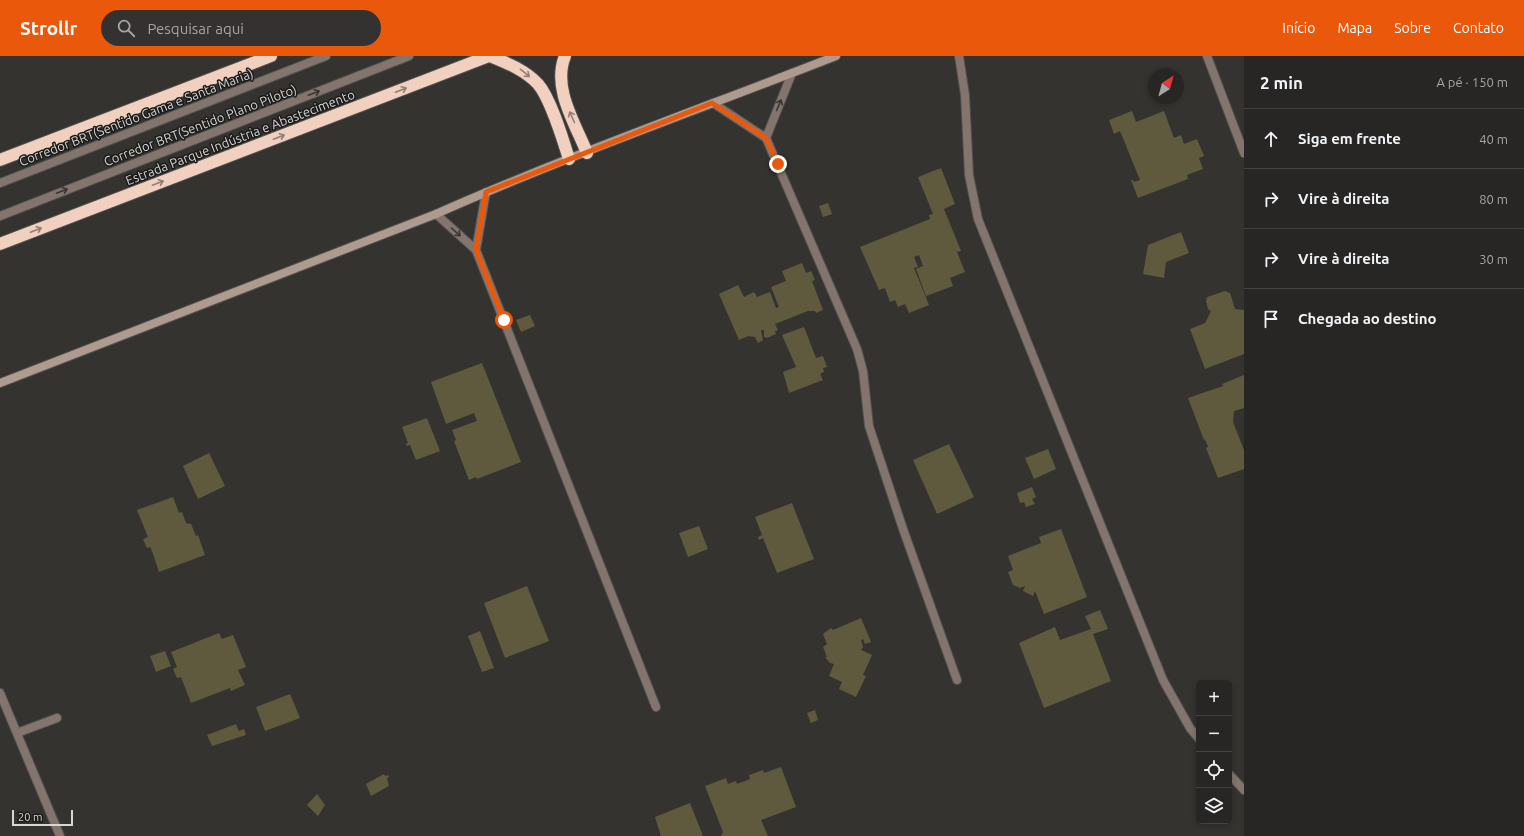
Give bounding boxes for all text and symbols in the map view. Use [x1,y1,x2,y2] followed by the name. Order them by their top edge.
[101,10,381,46] search box
[20,17,77,39] text: Strollr
[115,17,137,39] icon: search
[147,20,244,37] text: Pesquisar aqui
[1282,20,1315,36] text: Início
[1337,20,1372,36] text: Mapa
[1394,20,1431,36] text: Sobre
[1453,20,1504,36] text: Contato
[17,66,255,169] street label: Corredor BRT(Sentido Gama e Santa Maria)
[1148,68,1184,104] north arrow
[519,69,530,78] one-way arrow
[1260,73,1303,92] text: 2 min
[1436,75,1508,89] text: A pé · 150 m
[102,82,299,169] street label: Corredor BRT(Sentido Plano Piloto)
[394,86,406,94] one-way arrow
[124,87,356,187] street label: Estrada Parque Indústria e Abastecimento
[307,89,319,97] one-way arrow
[776,100,783,112] one-way arrow
[568,111,575,123] one-way arrow
[1260,128,1282,150] icon: ahead
[1298,130,1401,147] text: Siga em frente
[273,132,285,140] one-way arrow
[1479,132,1508,146] text: 40 m
[769,155,787,173] route end
[151,179,163,187] one-way arrow
[56,187,68,195] one-way arrow
[1260,188,1282,210] icon: right
[1298,190,1390,207] text: Vire à direita
[1479,192,1508,206] text: 80 m
[30,225,42,233] one-way arrow
[451,227,461,237] one-way arrow
[1260,248,1282,270] icon: right
[1298,250,1390,267] text: Vire à direita
[1479,252,1508,266] text: 30 m
[1260,308,1282,330] icon: arrive
[1298,310,1437,327] text: Chegada ao destino
[495,311,513,329] route start
[1196,680,1232,824] map controls
[1196,680,1232,716] button: +
[1196,716,1232,752] button: −
[1196,752,1232,788] button: locate
[1196,788,1232,824] button: layers
[12,808,73,827] scale bar
[18,811,42,823] text: 20 m

